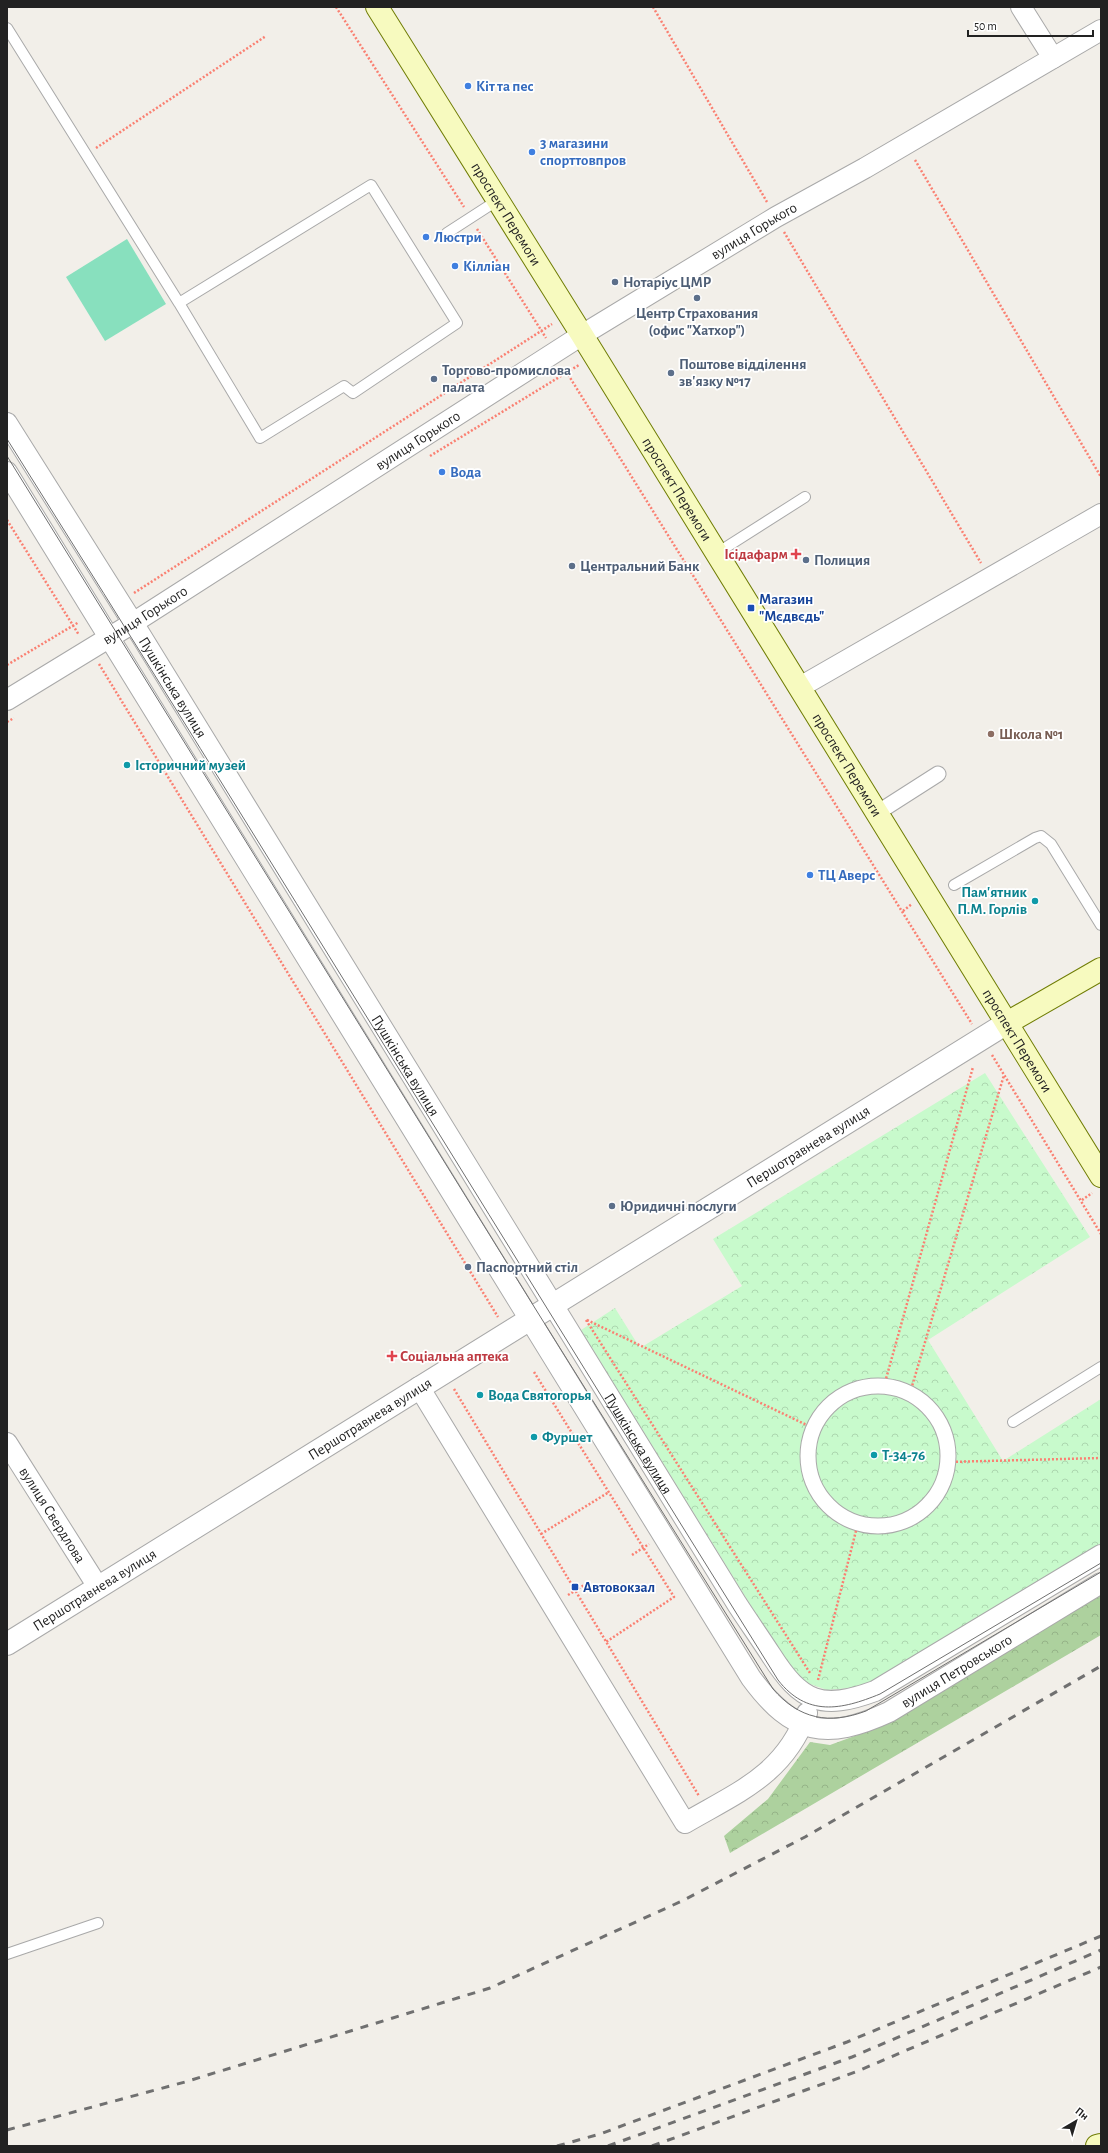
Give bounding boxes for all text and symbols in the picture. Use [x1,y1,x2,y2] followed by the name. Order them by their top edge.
[968,12,1093,38] scale bar
[974,20,997,32] text: 50 m
[476,79,533,94] place label: Кіт та пес
[463,81,473,91] marker: Кіт та пес
[540,136,626,168] place label: 3 магазини спорттовпров
[527,147,537,157] marker: 3 магазини спорттовпров
[468,160,544,268] street label: проспект Перемоги
[708,200,799,262] street label: вулиця Горького
[434,230,482,245] place label: Люстри
[421,232,431,242] marker: Люстри
[463,259,510,274] place label: Кілліан
[450,261,460,271] marker: Кілліан
[623,275,712,290] place label: Нотаріус ЦМР
[610,277,620,287] marker: Нотаріус ЦМР
[692,293,702,303] marker: Центр Страхования (офис "Хатхор")
[636,306,758,338] place label: Центр Страхования (офис "Хатхор")
[679,357,807,389] place label: Поштове відділення зв'язку №17
[442,363,571,395] place label: Торгово-промислова палата
[666,368,676,378] marker: Поштове відділення зв'язку №17
[429,374,439,384] marker: Торгово-промислова палата
[373,408,463,473] street label: вулиця Горького
[640,435,715,544] street label: проспект Перемоги
[450,465,481,480] place label: Вода
[437,467,447,477] marker: Вода
[724,547,788,562] place label: Ісідафарм
[791,549,801,559] marker: Ісідафарм
[814,553,870,568] place label: Полиция
[801,555,811,565] marker: Полиция
[580,559,700,574] place label: Центральний Банк
[567,561,577,571] marker: Центральний Банк
[100,583,190,647] street label: вулиця Горького
[759,592,824,624] place label: Магазин "Мєдвєдь"
[746,603,756,613] marker: Магазин "Мєдвєдь"
[136,634,209,740] street label: Пушкінська вулиця
[810,710,885,819] street label: проспект Перемоги
[999,727,1063,742] place label: Школа №1
[986,729,996,739] marker: Школа №1
[135,758,246,773] place label: Історичний музей
[122,760,132,770] marker: Історичний музей
[818,868,875,883] place label: ТЦ Аверс
[805,870,815,880] marker: ТЦ Аверс
[957,885,1028,917] place label: Пам'ятник П.М. Горлів
[1030,896,1040,906] marker: Пам'ятник П.М. Горлів
[980,986,1055,1095] street label: проспект Перемоги
[369,1012,442,1119] street label: Пушкінська вулиця
[744,1103,872,1190] street label: Першотравнева вулиця
[620,1199,737,1214] place label: Юридичні послуги
[607,1201,617,1211] marker: Юридичні послуги
[476,1260,578,1275] place label: Паспортний стіл
[463,1262,473,1272] marker: Паспортний стіл
[400,1349,509,1364] place label: Соціальна аптека
[387,1351,397,1361] marker: Соціальна аптека
[305,1375,434,1463] street label: Першотравнева вулиця
[488,1388,592,1403] place label: Вода Святогорья
[475,1390,485,1400] marker: Вода Святогорья
[602,1390,675,1497] street label: Пушкінська вулиця
[542,1430,592,1445] place label: Фуршет
[529,1432,539,1442] marker: Фуршет
[882,1448,925,1463] place label: Т-34-76
[869,1450,879,1460] marker: Т-34-76
[17,1464,88,1566] street label: вулиця Свердлова
[30,1546,159,1634] street label: Першотравнева вулиця
[583,1580,655,1595] place label: Автовокзал
[570,1582,580,1592] marker: Автовокзал
[898,1632,1015,1710] street label: вулиця Петровського
[1056,2101,1096,2141] north arrow
[1073,2105,1091,2122] text: Пн

